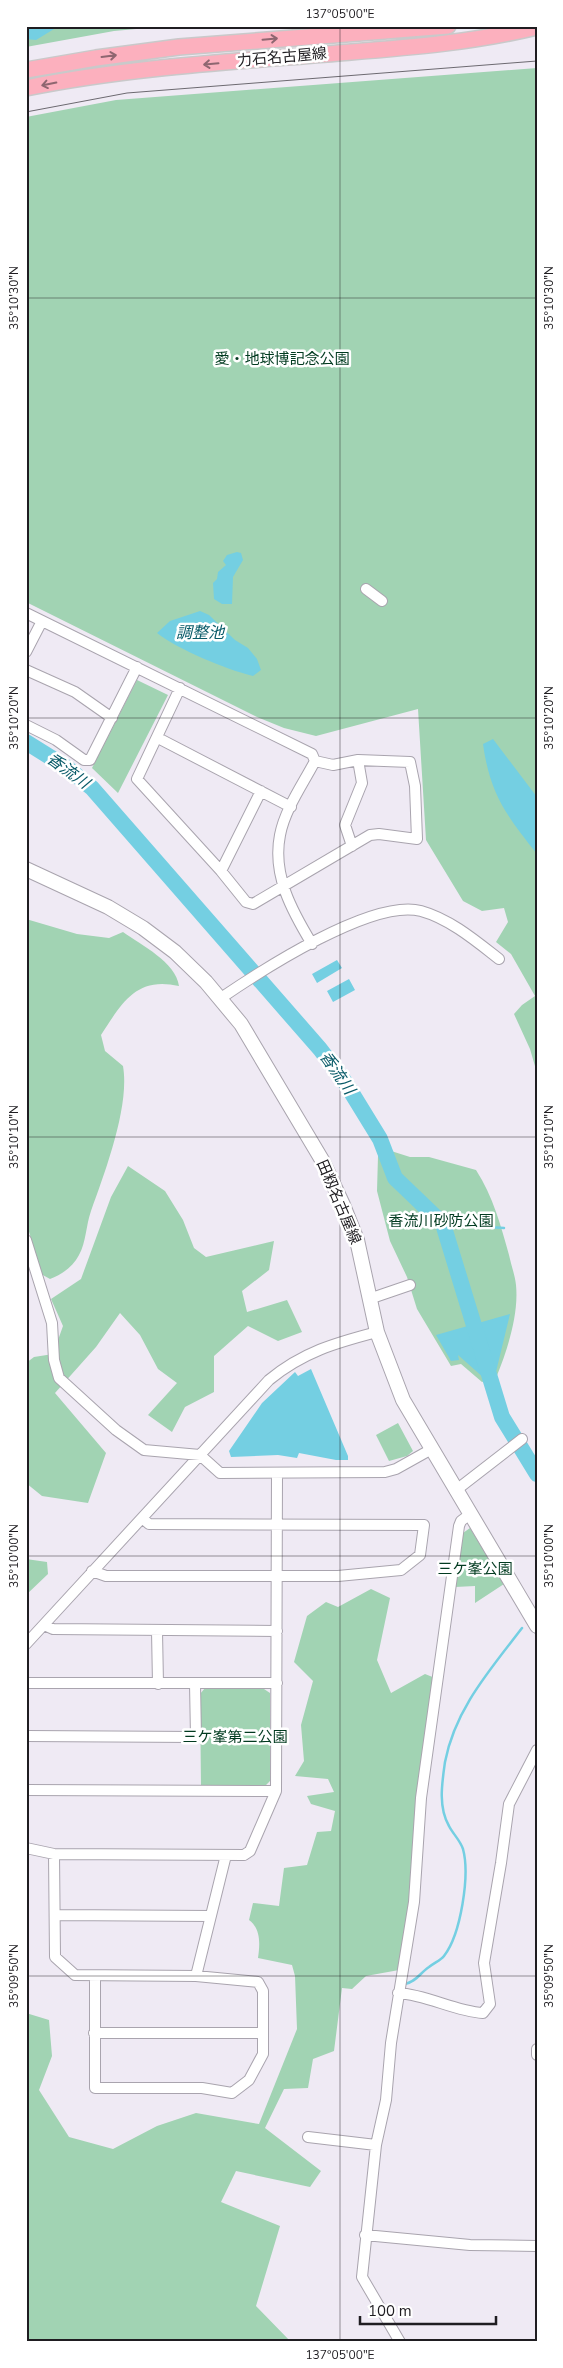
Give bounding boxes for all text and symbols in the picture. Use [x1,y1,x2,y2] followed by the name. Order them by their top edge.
[305,6,375,22] text: 137°05'00"E
[262,34,278,44] one-way arrow
[236,43,328,71] street label: 力石名古屋線
[101,51,117,61] one-way arrow
[203,59,219,68] one-way arrow
[42,79,58,89] one-way arrow
[6,266,22,330] text: 35°10'30"N
[541,266,557,330] text: 35°10'30"N
[214,349,350,369] park label: 愛・地球博記念公園
[176,622,226,644] water label: 調整池
[6,686,22,750] text: 35°10'20"N
[541,686,557,750] text: 35°10'20"N
[42,748,95,795] water label: 香流川
[314,1047,361,1101] water label: 香流川
[6,1105,22,1169] text: 35°10'10"N
[541,1105,557,1169] text: 35°10'10"N
[312,1157,366,1247] street label: 田籾名古屋線
[388,1211,494,1231] park label: 香流川砂防公園
[6,1524,22,1588] text: 35°10'00"N
[541,1524,557,1588] text: 35°10'00"N
[437,1559,513,1579] park label: 三ケ峯公園
[182,1727,288,1747] park label: 三ケ峯第二公園
[6,1944,22,2008] text: 35°09'50"N
[541,1944,557,2008] text: 35°09'50"N
[360,2293,497,2325] scale bar
[368,2301,412,2321] text: 100 m
[305,2347,375,2363] text: 137°05'00"E

